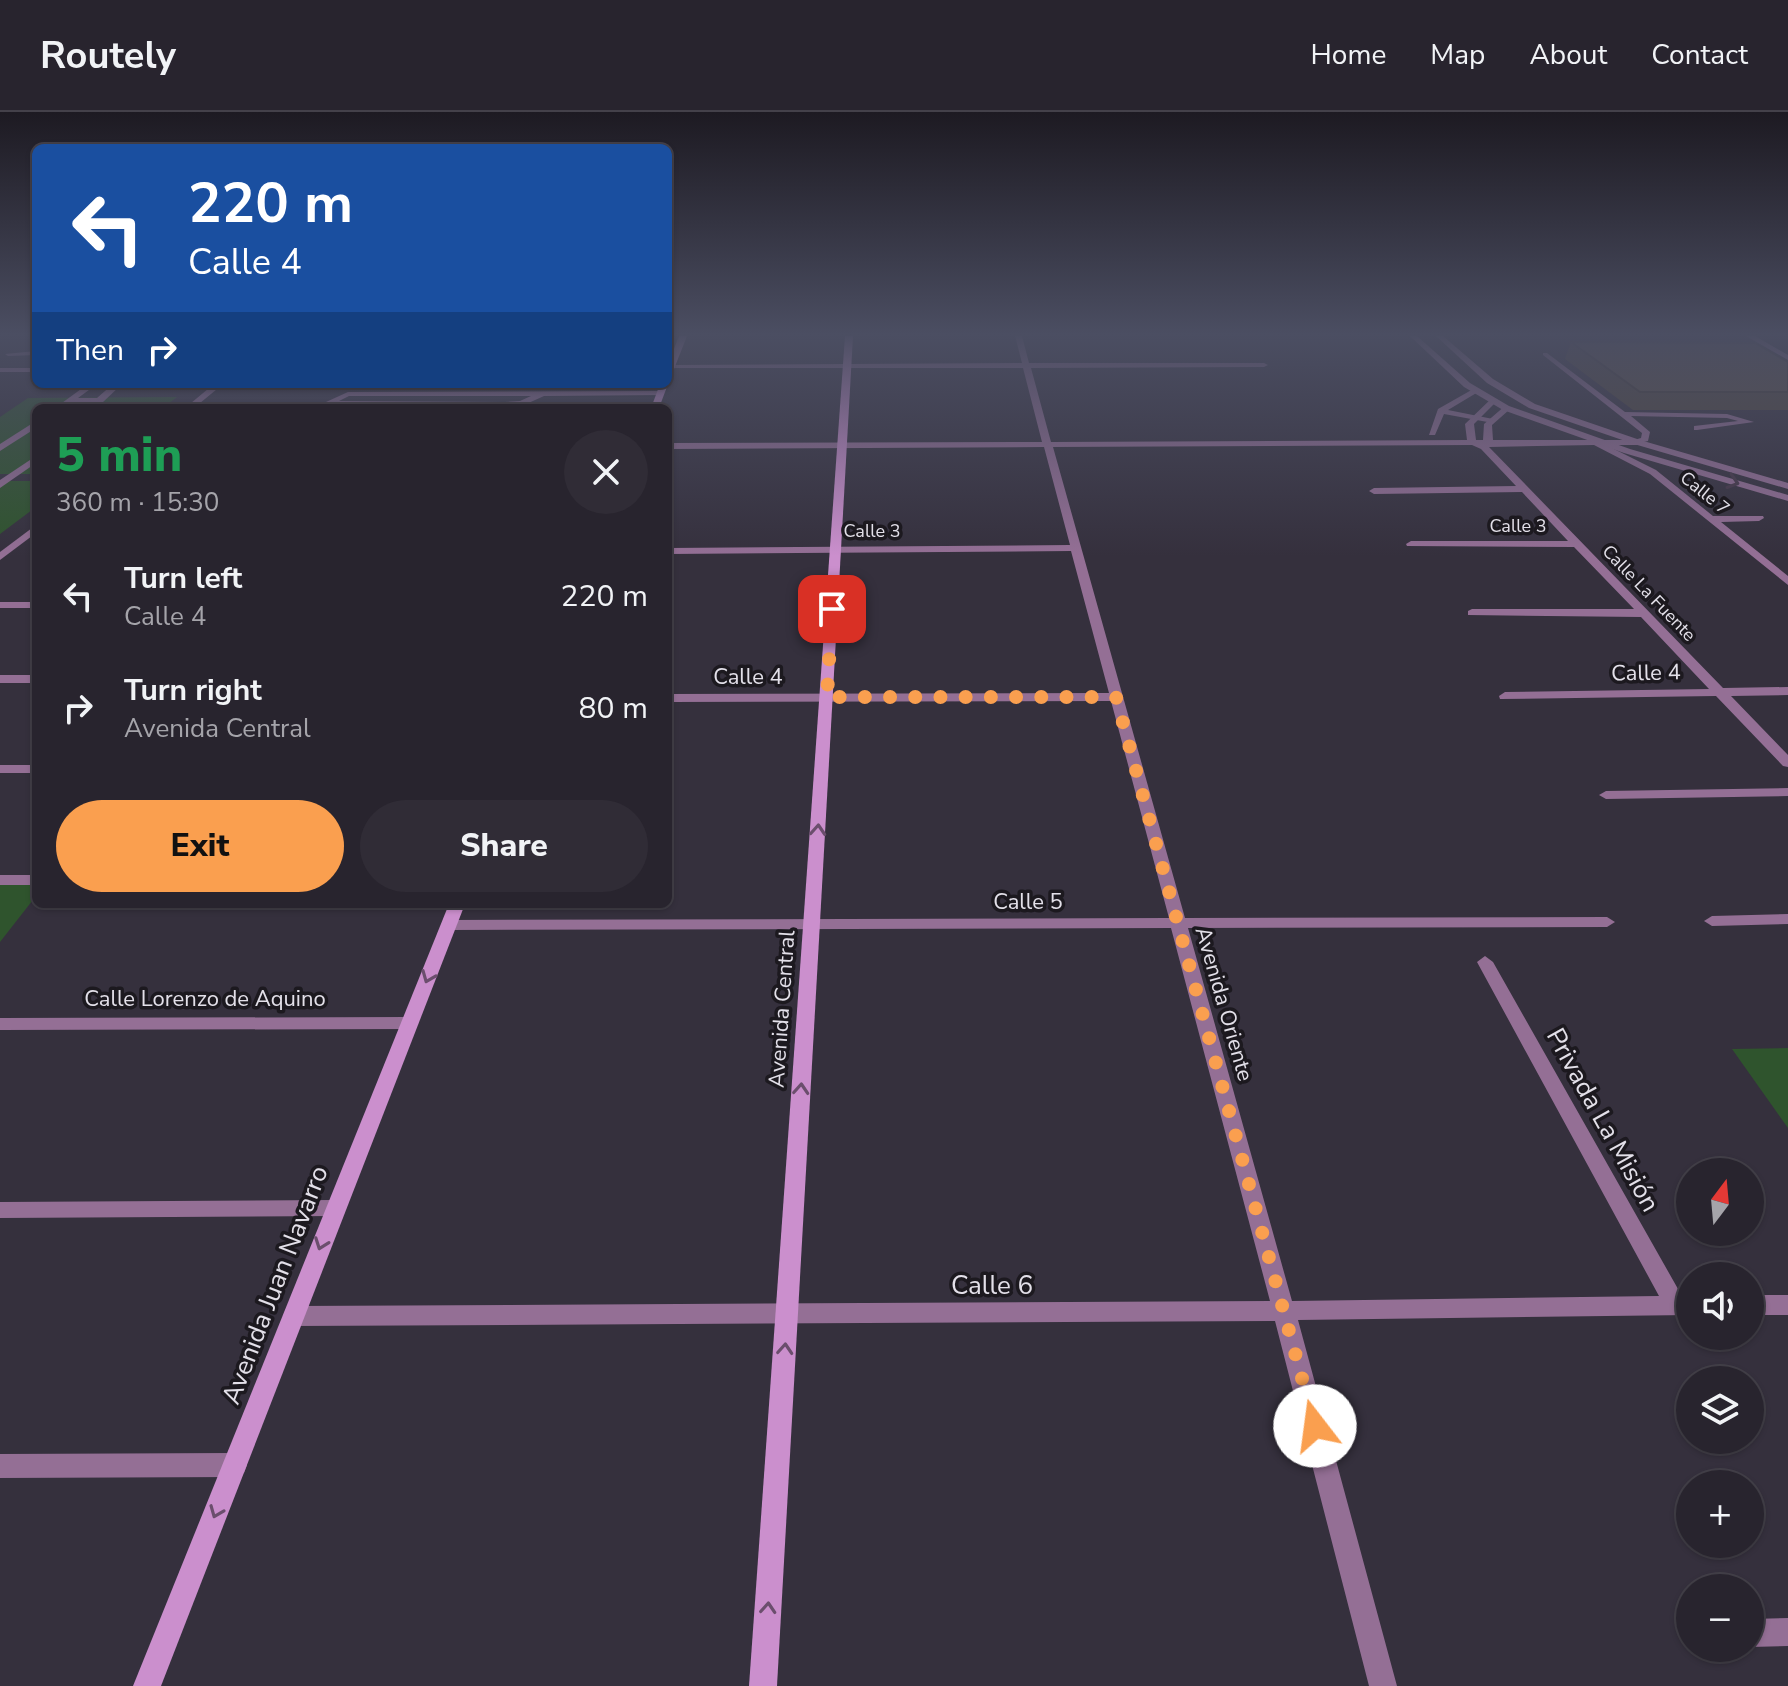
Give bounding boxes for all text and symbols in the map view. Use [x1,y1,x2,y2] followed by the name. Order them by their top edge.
[40,30,176,81] text: Routely
[1311,36,1386,74] text: Home
[1430,36,1485,74] text: Map
[1529,36,1607,74] text: About
[1651,36,1748,74] text: Contact
[188,165,353,242] text: 220 m
[56,176,160,280] icon: left
[188,238,302,287] text: Calle 4
[140,328,184,372] icon: right
[56,330,124,371] text: Then
[56,422,182,488] text: 5 min
[564,430,648,514] button: close
[1675,466,1735,520] street label: Calle 7
[1726,473,1740,489] one-way arrow
[56,485,219,520] text: 360 m · 15:30
[1490,514,1546,538] street label: Calle 3
[844,519,900,543] street label: Calle 3
[1597,540,1701,646] street label: Calle La Fuente
[124,558,242,599] text: Turn left
[56,574,100,618] icon: left
[798,575,866,643] pin
[561,576,648,617] text: 220 m
[810,587,854,631] icon: arrive
[124,599,206,634] text: Calle 4
[1611,657,1681,689] street label: Calle 4
[713,662,783,692] street label: Calle 4
[124,670,262,711] text: Turn right
[56,686,100,730] icon: right
[579,688,648,729] text: 80 m
[124,711,311,746] text: Avenida Central
[56,800,344,892] button: Exit
[360,800,648,892] button: Share
[809,823,826,836] one-way arrow
[993,887,1063,917] street label: Calle 5
[1188,923,1260,1085] street label: Avenida Oriente
[762,929,803,1089] street label: Avenida Central
[421,969,438,983] one-way arrow
[84,984,326,1014] street label: Calle Lorenzo de Aquino
[1538,1022,1668,1218] street label: Privada La Misión
[792,1082,809,1095] one-way arrow
[1676,1158,1764,1246] north arrow
[1676,1158,1764,1662] map controls
[213,1161,337,1409] street label: Avenida Juan Navarro
[314,1236,331,1250] one-way arrow
[1676,1262,1764,1350] button: sound
[951,1268,1033,1303] street label: Calle 6
[776,1342,793,1355] one-way arrow
[1676,1366,1764,1454] button: layers
[1273,1384,1357,1468] position arrow
[1676,1470,1764,1558] button: +
[209,1504,226,1518] one-way arrow
[1676,1574,1764,1662] button: −
[759,1601,776,1614] one-way arrow

